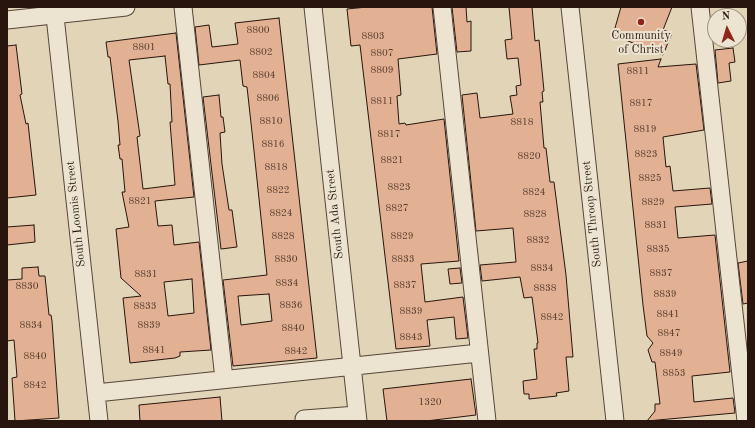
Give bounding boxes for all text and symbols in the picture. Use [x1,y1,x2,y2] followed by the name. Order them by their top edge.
[707,8,747,48] north arrow
[721,11,731,22] text: N
[636,17,646,27] marker: Community of Christ
[246,24,270,36] house number: 8800
[611,29,671,57] place label: Community of Christ
[361,30,385,42] house number: 8803
[132,41,156,53] house number: 8801
[249,46,273,58] house number: 8802
[370,47,394,59] house number: 8807
[370,64,394,76] house number: 8809
[626,65,650,77] house number: 8811
[252,69,276,81] house number: 8804
[256,92,280,104] house number: 8806
[370,95,394,107] house number: 8811
[629,97,653,109] house number: 8817
[259,115,283,127] house number: 8810
[510,116,534,128] house number: 8818
[633,123,657,135] house number: 8819
[377,128,401,140] house number: 8817
[261,138,285,150] house number: 8816
[634,148,658,160] house number: 8823
[517,150,541,162] house number: 8820
[380,154,404,166] house number: 8821
[63,160,89,268] street label: South Loomis Street
[579,160,605,268] street label: South Throop Street
[264,161,288,173] house number: 8818
[323,168,347,260] street label: South Ada Street
[638,172,662,184] house number: 8825
[387,181,411,193] house number: 8823
[266,184,290,196] house number: 8822
[522,186,546,198] house number: 8824
[128,195,152,207] house number: 8821
[641,196,665,208] house number: 8829
[385,202,409,214] house number: 8827
[269,207,293,219] house number: 8824
[523,208,547,220] house number: 8828
[644,219,668,231] house number: 8831
[271,230,295,242] house number: 8828
[390,230,414,242] house number: 8829
[526,234,550,246] house number: 8832
[646,243,670,255] house number: 8835
[274,253,298,265] house number: 8830
[391,253,415,265] house number: 8833
[530,262,554,274] house number: 8834
[649,267,673,279] house number: 8837
[134,268,158,280] house number: 8831
[275,277,299,289] house number: 8834
[393,279,417,291] house number: 8837
[15,280,39,292] house number: 8830
[533,282,557,294] house number: 8838
[653,288,677,300] house number: 8839
[279,299,303,311] house number: 8836
[133,300,157,312] house number: 8833
[399,305,423,317] house number: 8839
[656,308,680,320] house number: 8841
[540,311,564,323] house number: 8842
[19,319,43,331] house number: 8834
[137,319,161,331] house number: 8839
[281,322,305,334] house number: 8840
[657,327,681,339] house number: 8847
[399,331,423,343] house number: 8843
[142,344,166,356] house number: 8841
[284,345,308,357] house number: 8842
[659,347,683,359] house number: 8849
[23,350,47,362] house number: 8840
[662,367,686,379] house number: 8853
[23,379,47,391] house number: 8842
[418,396,442,408] house number: 1320

